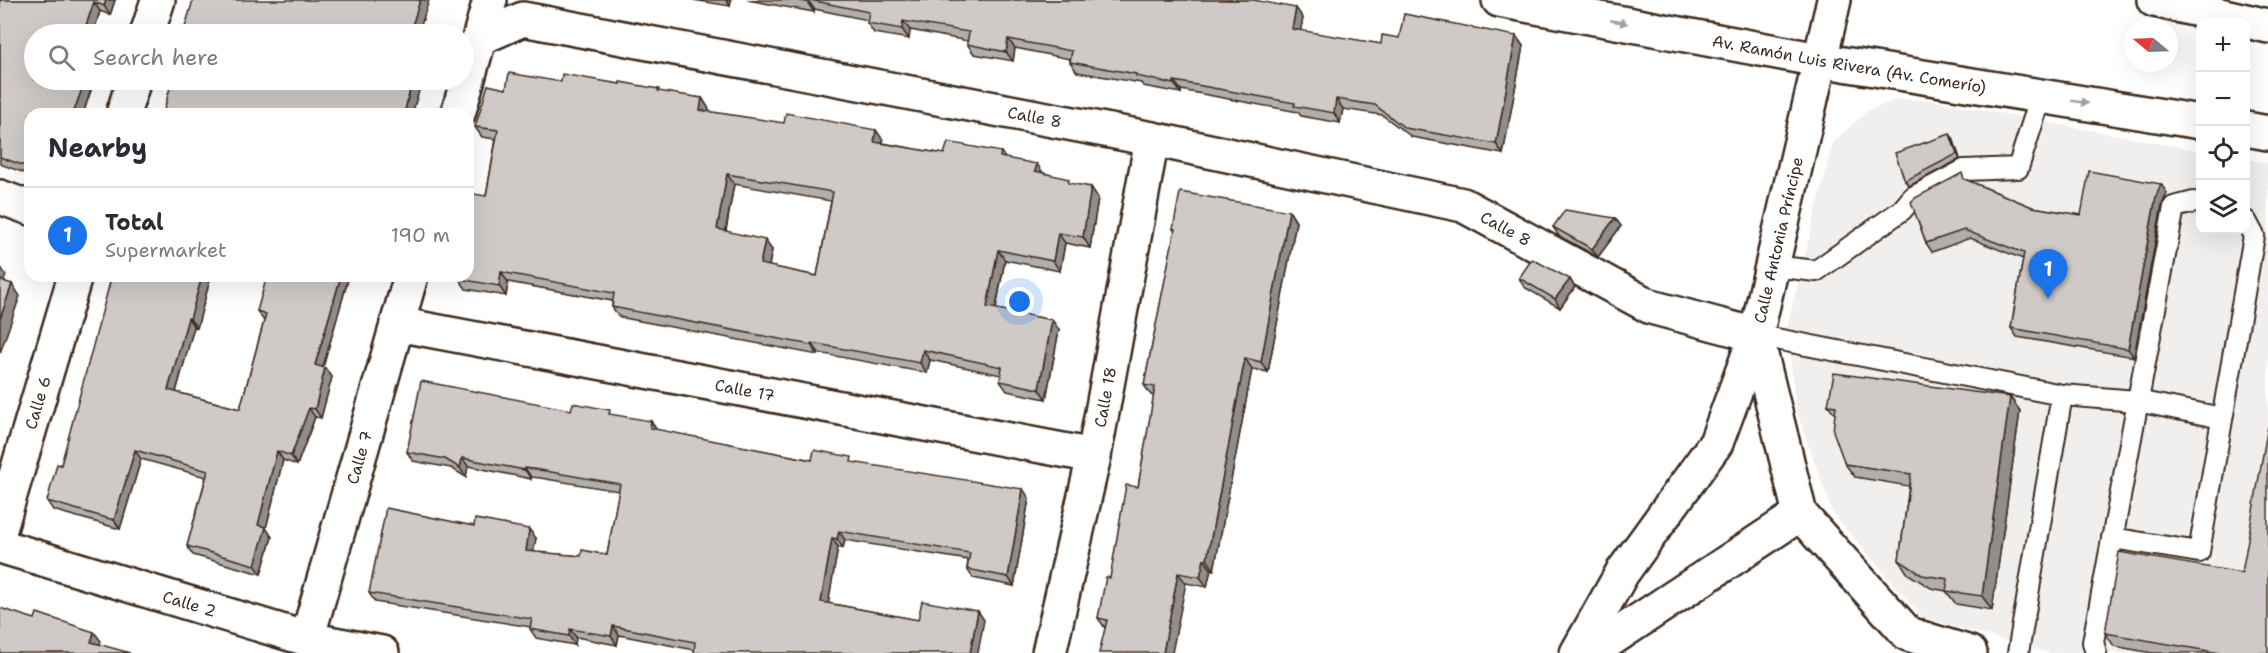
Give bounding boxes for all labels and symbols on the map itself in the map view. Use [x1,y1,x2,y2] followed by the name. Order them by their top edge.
[1609,18,1628,27] one-way arrow
[2124,18,2178,72] north arrow
[1711,30,1988,98] street label: Av. Ramón Luis Rivera (Av. Comerío)
[2070,98,2089,107] one-way arrow
[1006,102,1064,133] street label: Calle 8
[1749,155,1808,325] street label: Calle Antonia Príncipe
[1477,206,1535,251] street label: Calle 8
[2028,250,2068,299] pin: 1
[1005,287,1034,316] your location
[1089,365,1121,429] street label: Calle 18
[20,373,56,432] street label: Calle 6
[713,374,776,406] street label: Calle 17
[342,428,377,487] street label: Calle 7
[160,586,219,622] street label: Calle 2

